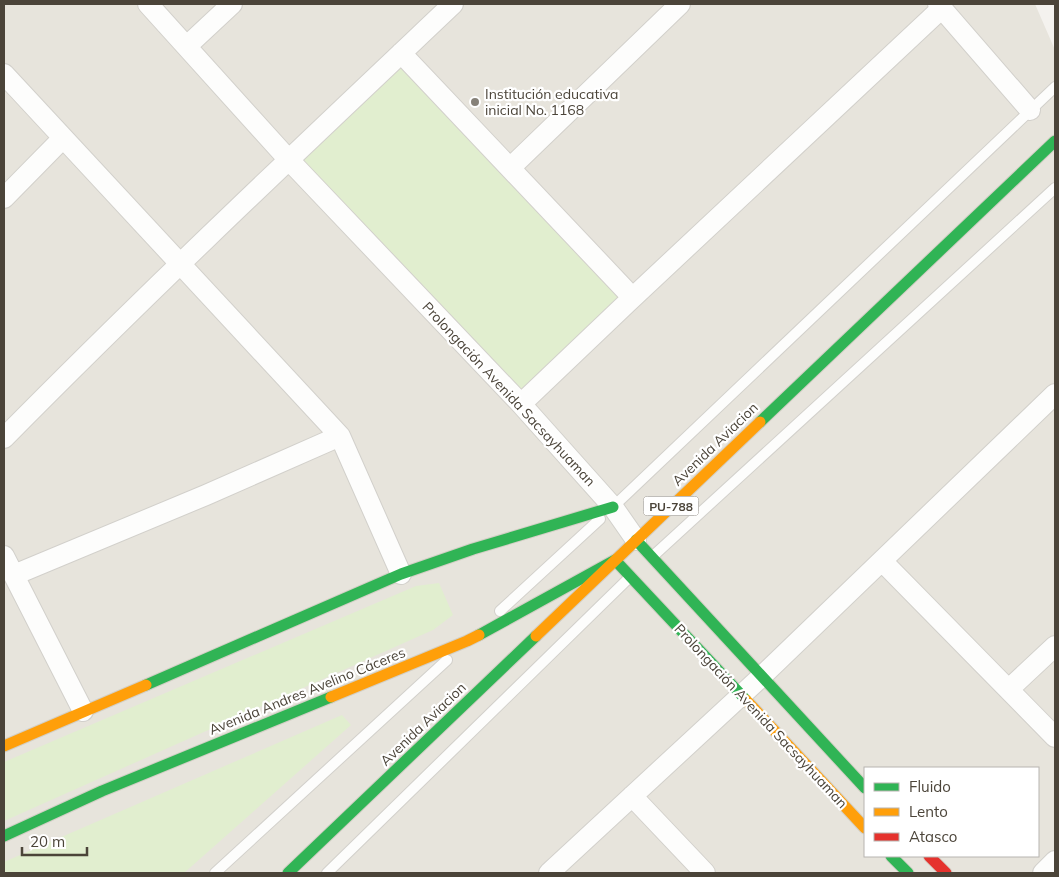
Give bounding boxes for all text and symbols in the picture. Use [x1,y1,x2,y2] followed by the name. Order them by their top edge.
[485,85,618,119] place label: Institución educativa inicial No. 1168
[469,96,481,108] marker: Institución educativa inicial No. 1168
[419,298,599,490] street label: Prolongación Avenida Sacsayhuaman
[668,398,762,490] street label: Avenida Aviacion
[644,496,698,516] road number: PU-788
[671,620,851,812] street label: Prolongación Avenida Sacsayhuaman
[206,643,408,739] street label: Avenida Andres Avelino Cáceres
[376,678,470,770] street label: Avenida Aviacion
[864,767,1039,857] legend
[909,777,951,796] text: Fluido
[909,802,948,821] text: Lento
[22,824,88,856] scale bar
[909,827,957,846] text: Atasco
[30,832,65,851] text: 20 m

